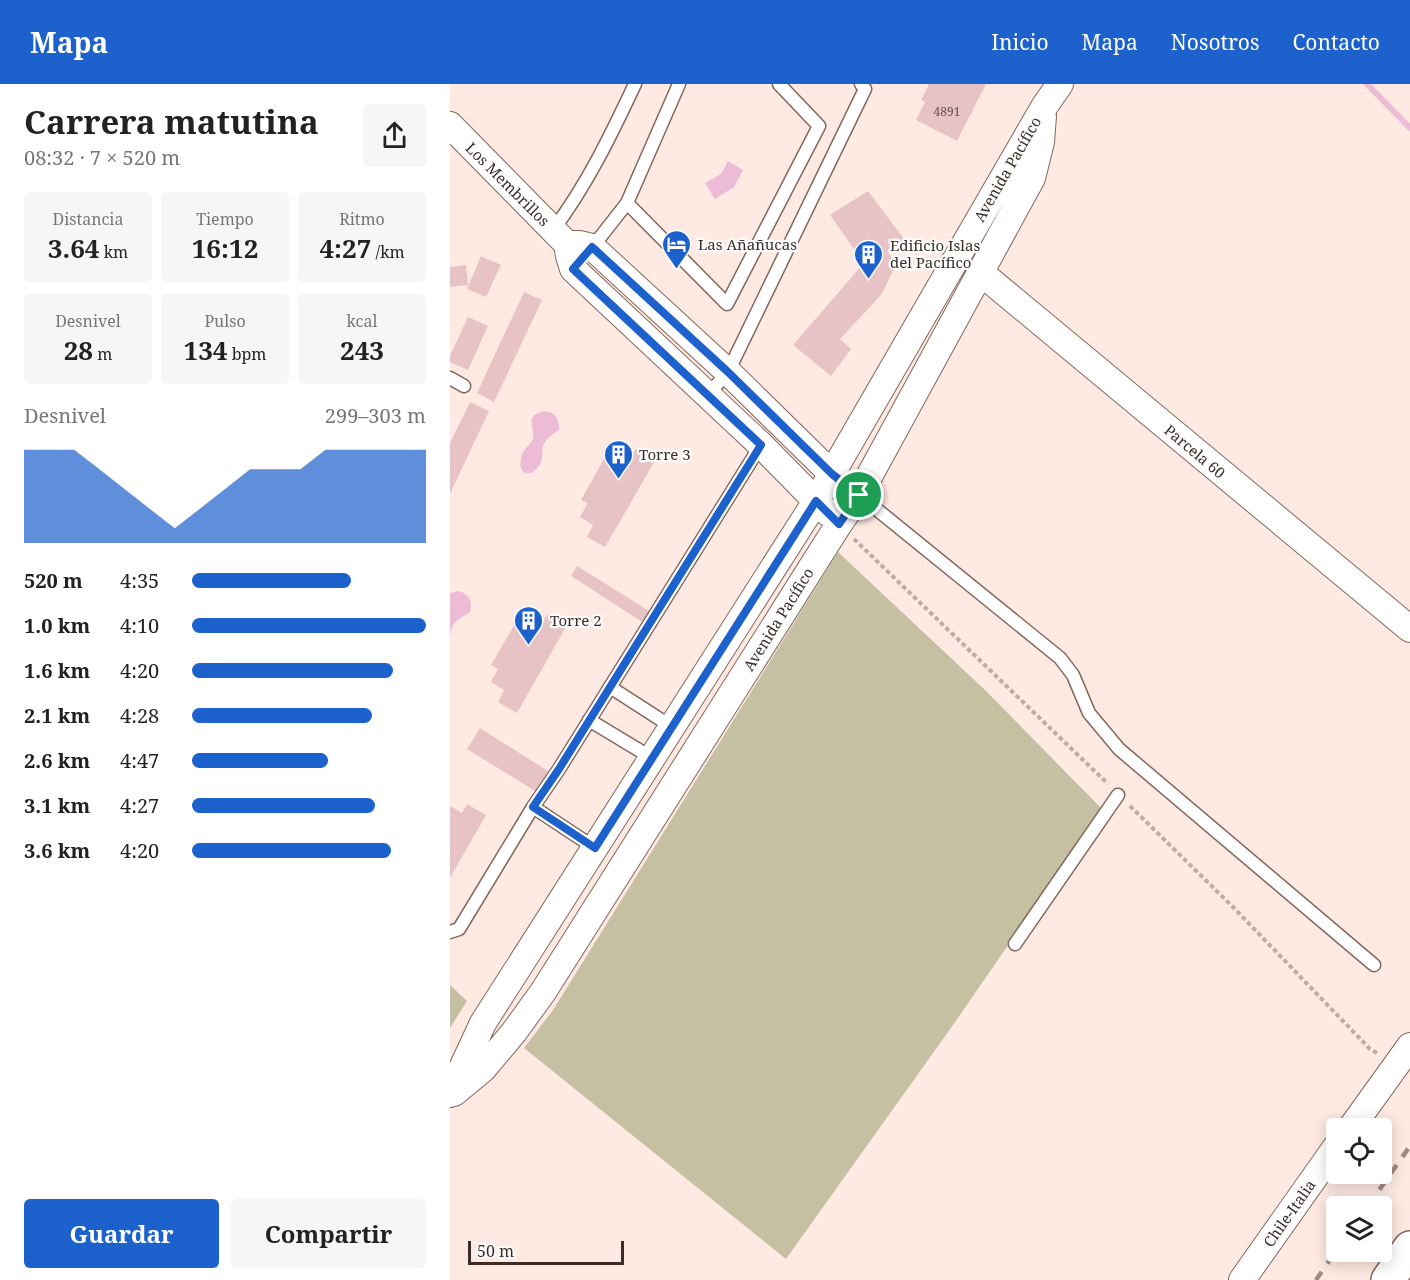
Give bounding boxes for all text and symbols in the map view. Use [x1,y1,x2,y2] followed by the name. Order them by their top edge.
[30,23,108,61] text: Mapa
[991,28,1049,56] text: Inicio
[1082,28,1138,56] text: Mapa
[1171,28,1259,56] text: Nosotros
[1292,28,1380,56] text: Contacto
[24,99,319,144] text: Carrera matutina
[934,103,960,120] house number: 4891
[363,104,426,167] button: share
[969,113,1045,225] street label: Avenida Pacífico
[462,138,554,230] street label: Los Membrillos
[24,144,180,171] text: 08:32 · 7 × 520 m
[53,208,123,230] text: Distancia
[196,208,254,230] text: Tiempo
[339,208,385,230] text: Ritmo
[661,228,693,270] hotel icon: Las Añañucas
[48,230,100,266] text: 3.64
[192,230,258,266] text: 16:12
[319,230,371,266] text: 4:27
[698,234,797,254] place label: Las Añañucas
[890,235,980,272] place label: Edificio Islas del Pacífico
[853,238,885,280] building icon: Edificio Islas del Pacífico
[100,241,128,263] text: km
[371,241,405,263] text: /km
[55,310,121,332] text: Desnivel
[204,310,246,332] text: Pulso
[347,310,377,332] text: kcal
[64,332,93,368] text: 28
[183,332,228,368] text: 134
[340,332,384,368] text: 243
[93,343,112,365] text: m
[228,343,267,365] text: bpm
[24,402,106,429] text: Desnivel
[325,402,426,429] text: 299–303 m
[1160,420,1230,482] street label: Parcela 60
[602,438,634,480] building icon: Torre 3
[639,444,691,464] place label: Torre 3
[833,469,884,520] pin
[842,478,875,511] icon: arrive
[738,564,818,674] street label: Avenida Pacífico
[24,567,83,594] text: 520 m
[120,567,159,594] text: 4:35
[513,604,545,646] building icon: Torre 2
[550,610,602,630] place label: Torre 2
[24,612,90,639] text: 1.0 km
[120,612,159,639] text: 4:10
[24,657,90,684] text: 1.6 km
[120,657,159,684] text: 4:20
[24,702,90,729] text: 2.1 km
[120,702,159,729] text: 4:28
[24,747,90,774] text: 2.6 km
[120,747,159,774] text: 4:47
[24,792,90,819] text: 3.1 km
[120,792,159,819] text: 4:27
[24,837,90,864] text: 3.6 km
[120,837,159,864] text: 4:20
[1326,1118,1392,1262] map controls
[1326,1118,1392,1184] button: locate
[1258,1175,1320,1251] street label: Chile-Italia
[1326,1196,1392,1262] button: layers
[24,1199,219,1268] button: Guardar
[231,1199,426,1268] button: Compartir
[468,1238,624,1266] scale bar
[477,1240,514,1262] text: 50 m

